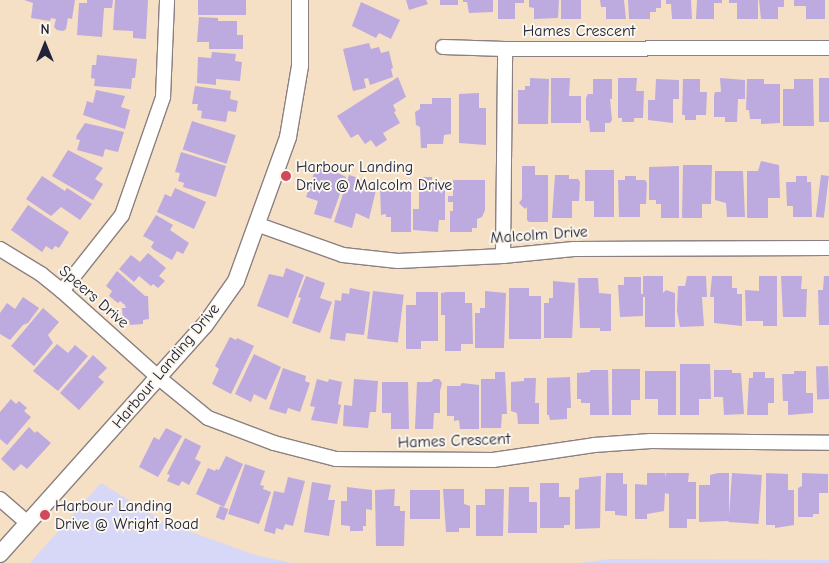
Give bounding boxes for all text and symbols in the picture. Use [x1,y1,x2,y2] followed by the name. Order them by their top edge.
[20,20,70,70] north arrow
[40,21,50,38] text: N
[523,21,635,41] street label: Hames Crescent
[296,157,452,195] place label: Harbour Landing Drive @ Malcolm Drive
[280,170,292,182] marker: Harbour Landing Drive @ Malcolm Drive
[490,222,588,248] street label: Malcolm Drive
[55,261,133,333] street label: Speers Drive
[108,300,224,432] street label: Harbour Landing Drive
[397,429,511,453] street label: Hames Crescent
[55,496,199,534] place label: Harbour Landing Drive @ Wright Road
[39,509,51,521] marker: Harbour Landing Drive @ Wright Road

